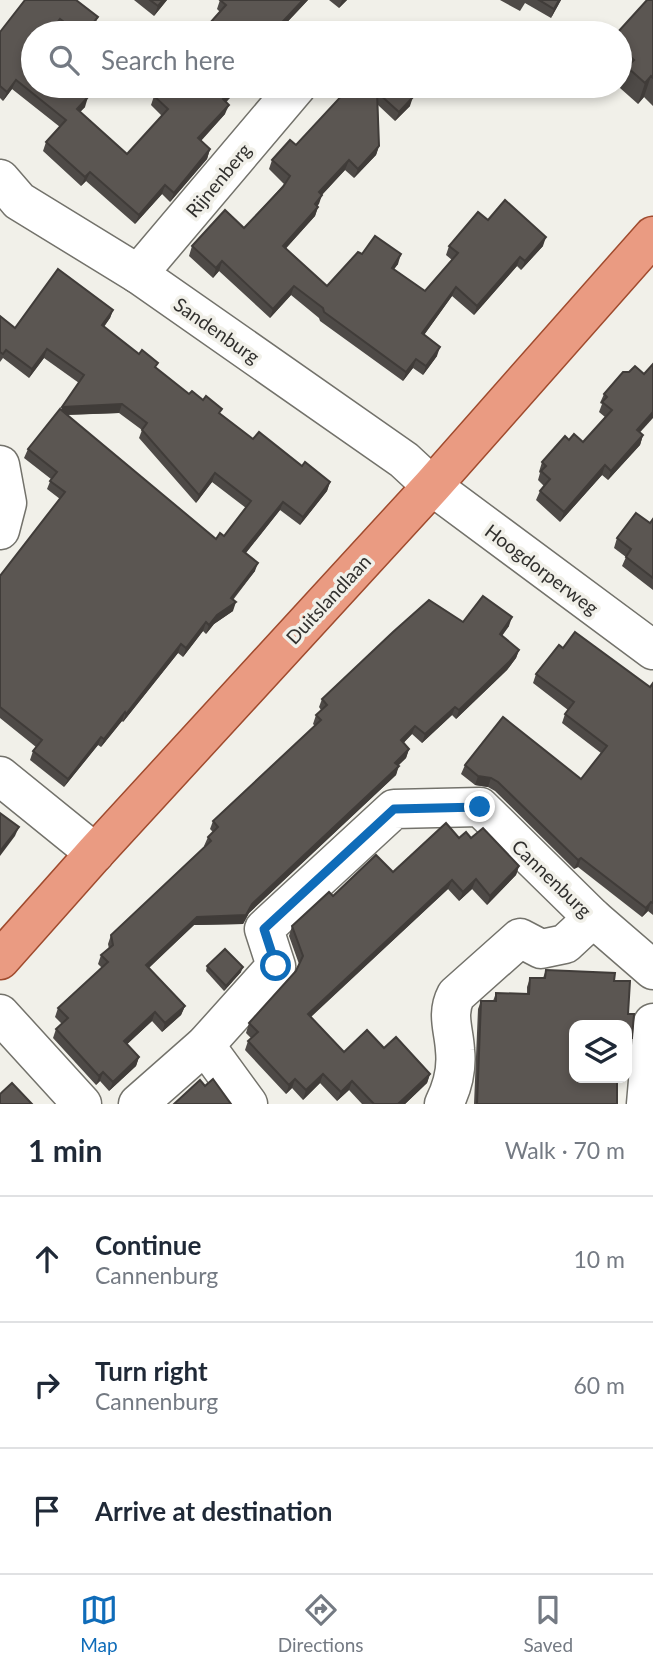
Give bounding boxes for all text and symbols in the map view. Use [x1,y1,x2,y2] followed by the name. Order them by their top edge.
[21,21,632,98] search box
[45,41,83,79] icon: search
[101,44,235,76] text: Search here
[180,138,256,222] street label: Rijnenberg
[170,292,264,368] street label: Sandenburg
[481,519,603,619] street label: Hoogdorperweg
[281,550,375,648] street label: Duitslandlaan
[464,791,495,822] route end
[507,834,597,922] street label: Cannenburg
[260,950,291,981] route start
[569,1020,632,1083] map controls
[569,1020,632,1083] button: layers
[28,1132,102,1168] text: 1 min
[505,1136,625,1164] text: Walk · 70 m
[95,1229,201,1261] text: Continue
[28,1240,66,1278] icon: ahead
[574,1245,625,1273] text: 10 m
[95,1261,218,1289] text: Cannenburg
[95,1355,208,1387] text: Turn right
[28,1366,66,1404] icon: right
[574,1371,625,1399] text: 60 m
[95,1387,218,1415] text: Cannenburg
[28,1492,66,1530] icon: arrive
[95,1495,332,1527] text: Arrive at destination
[80,1591,118,1656] tab: Map
[278,1591,364,1656] tab: Directions
[523,1591,573,1656] tab: Saved

